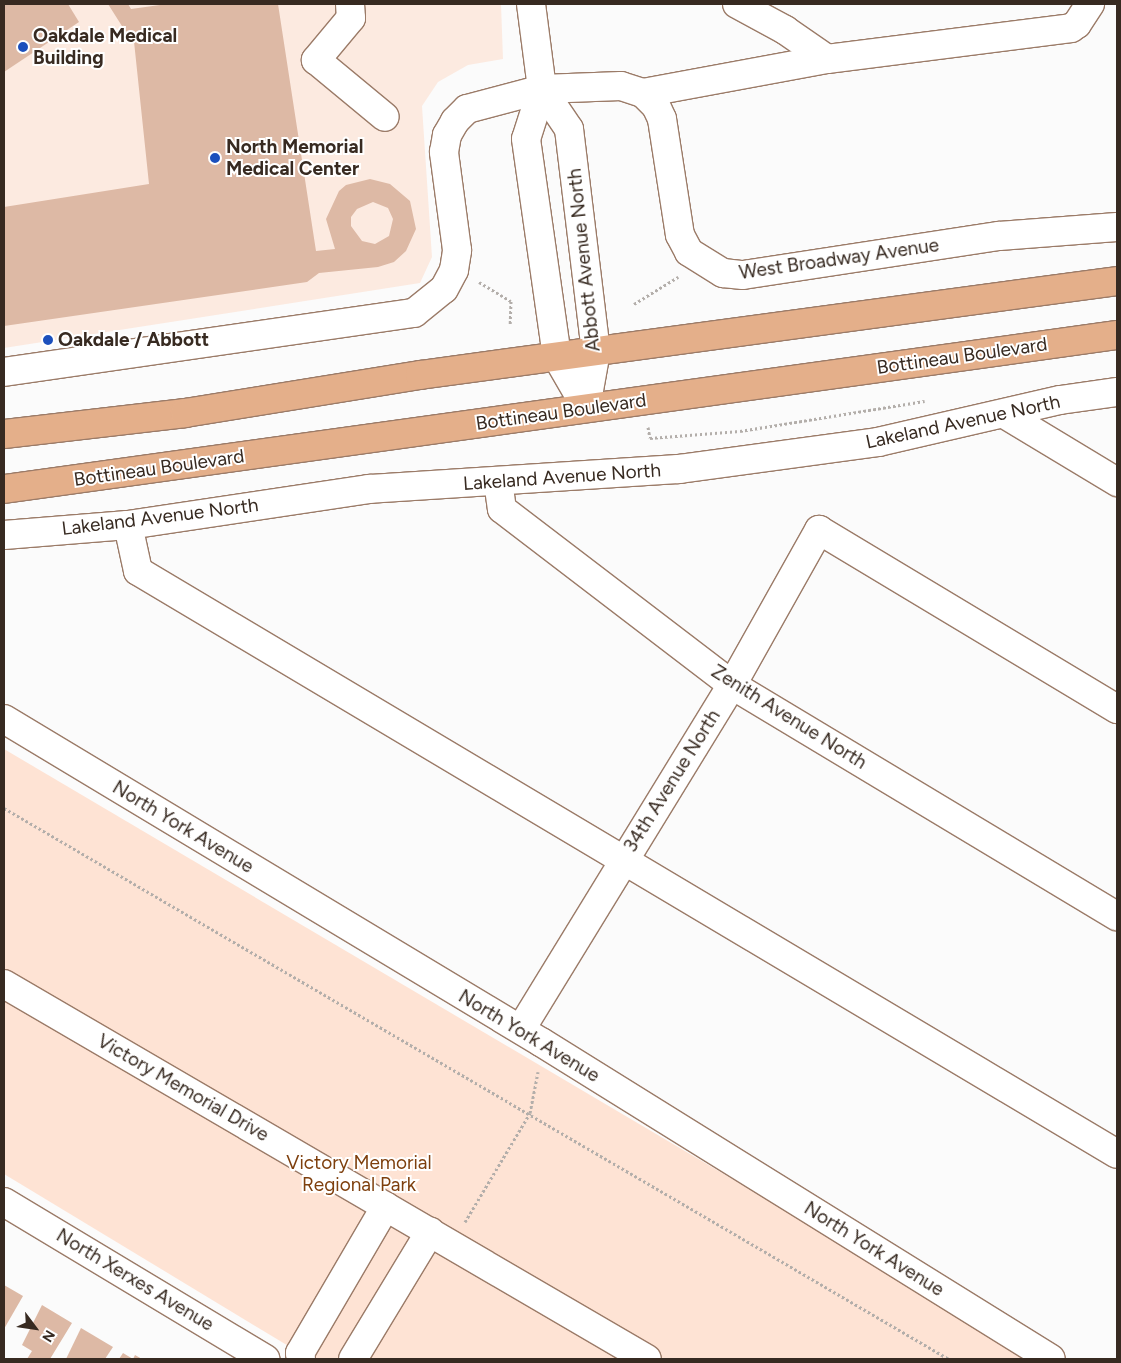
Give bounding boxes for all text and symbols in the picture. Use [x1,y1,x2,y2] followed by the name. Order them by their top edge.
[33,25,177,69] place label: Oakdale Medical Building
[17,41,29,53] marker: Oakdale Medical Building
[226,136,363,180] place label: North Memorial Medical Center
[208,151,222,165] marker: North Memorial Medical Center
[563,167,605,353] street label: Abbott Avenue North
[738,234,940,284] street label: West Broadway Avenue
[58,329,209,351] place label: Oakdale / Abbott
[875,333,1049,379] street label: Bottineau Boulevard
[42,334,54,346] marker: Oakdale / Abbott
[474,389,648,435] street label: Bottineau Boulevard
[864,390,1062,454] street label: Lakeland Avenue North
[72,445,246,491] street label: Bottineau Boulevard
[462,459,662,495] street label: Lakeland Avenue North
[60,494,260,540] street label: Lakeland Avenue North
[707,660,871,774] street label: Zenith Avenue North
[619,706,725,856] street label: 34th Avenue North
[108,776,258,878] street label: North York Avenue
[454,985,604,1087] street label: North York Avenue
[93,1030,273,1146] street label: Victory Memorial Drive
[286,1152,432,1196] park label: Victory Memorial Regional Park
[800,1197,948,1301] street label: North York Avenue
[52,1224,218,1336] street label: North Xerxes Avenue
[10,1303,60,1353] north arrow
[38,1327,58,1345] text: N

